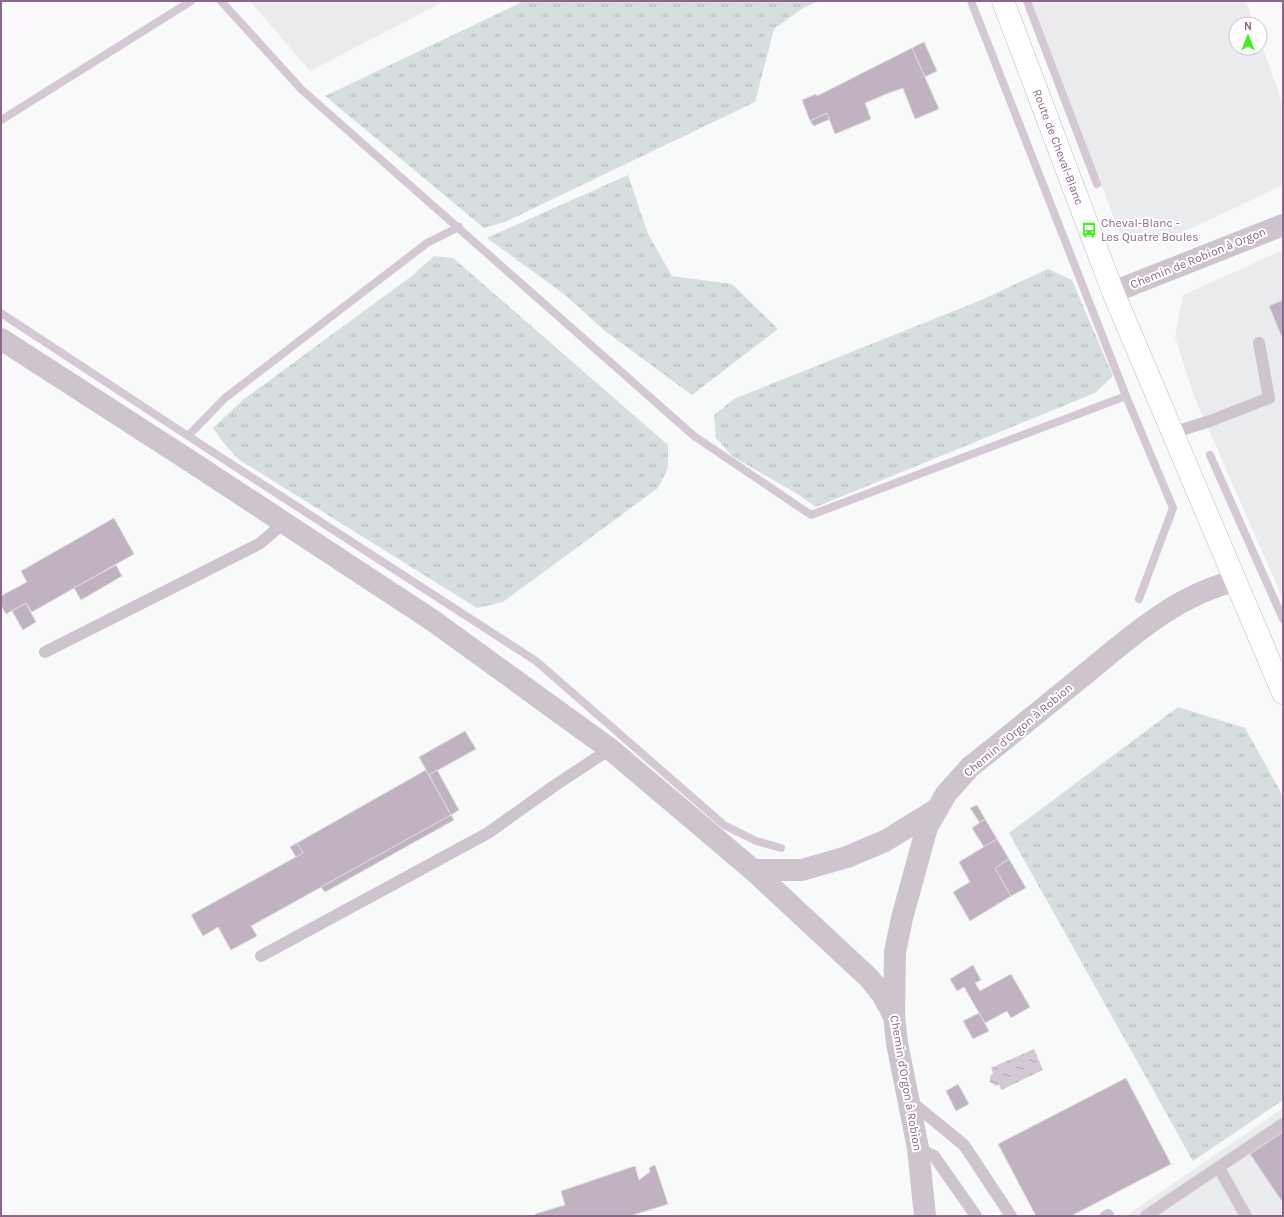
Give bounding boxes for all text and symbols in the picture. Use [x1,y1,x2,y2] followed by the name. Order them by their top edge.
[1228,16,1268,56] north arrow
[1244,20,1252,33] text: N
[1030,87,1086,207] street label: Route de Cheval-Blanc
[1101,216,1199,244] place label: Cheval-Blanc - Les Quatre Boules
[1080,221,1098,239] bus stop icon: Cheval-Blanc - Les Quatre Boules
[1128,224,1268,292] street label: Chemin de Robion à Orgon
[961,680,1075,780] street label: Chemin d'Orgon à Robion
[887,1014,925,1152] street label: Chemin d'Orgon à Robion

